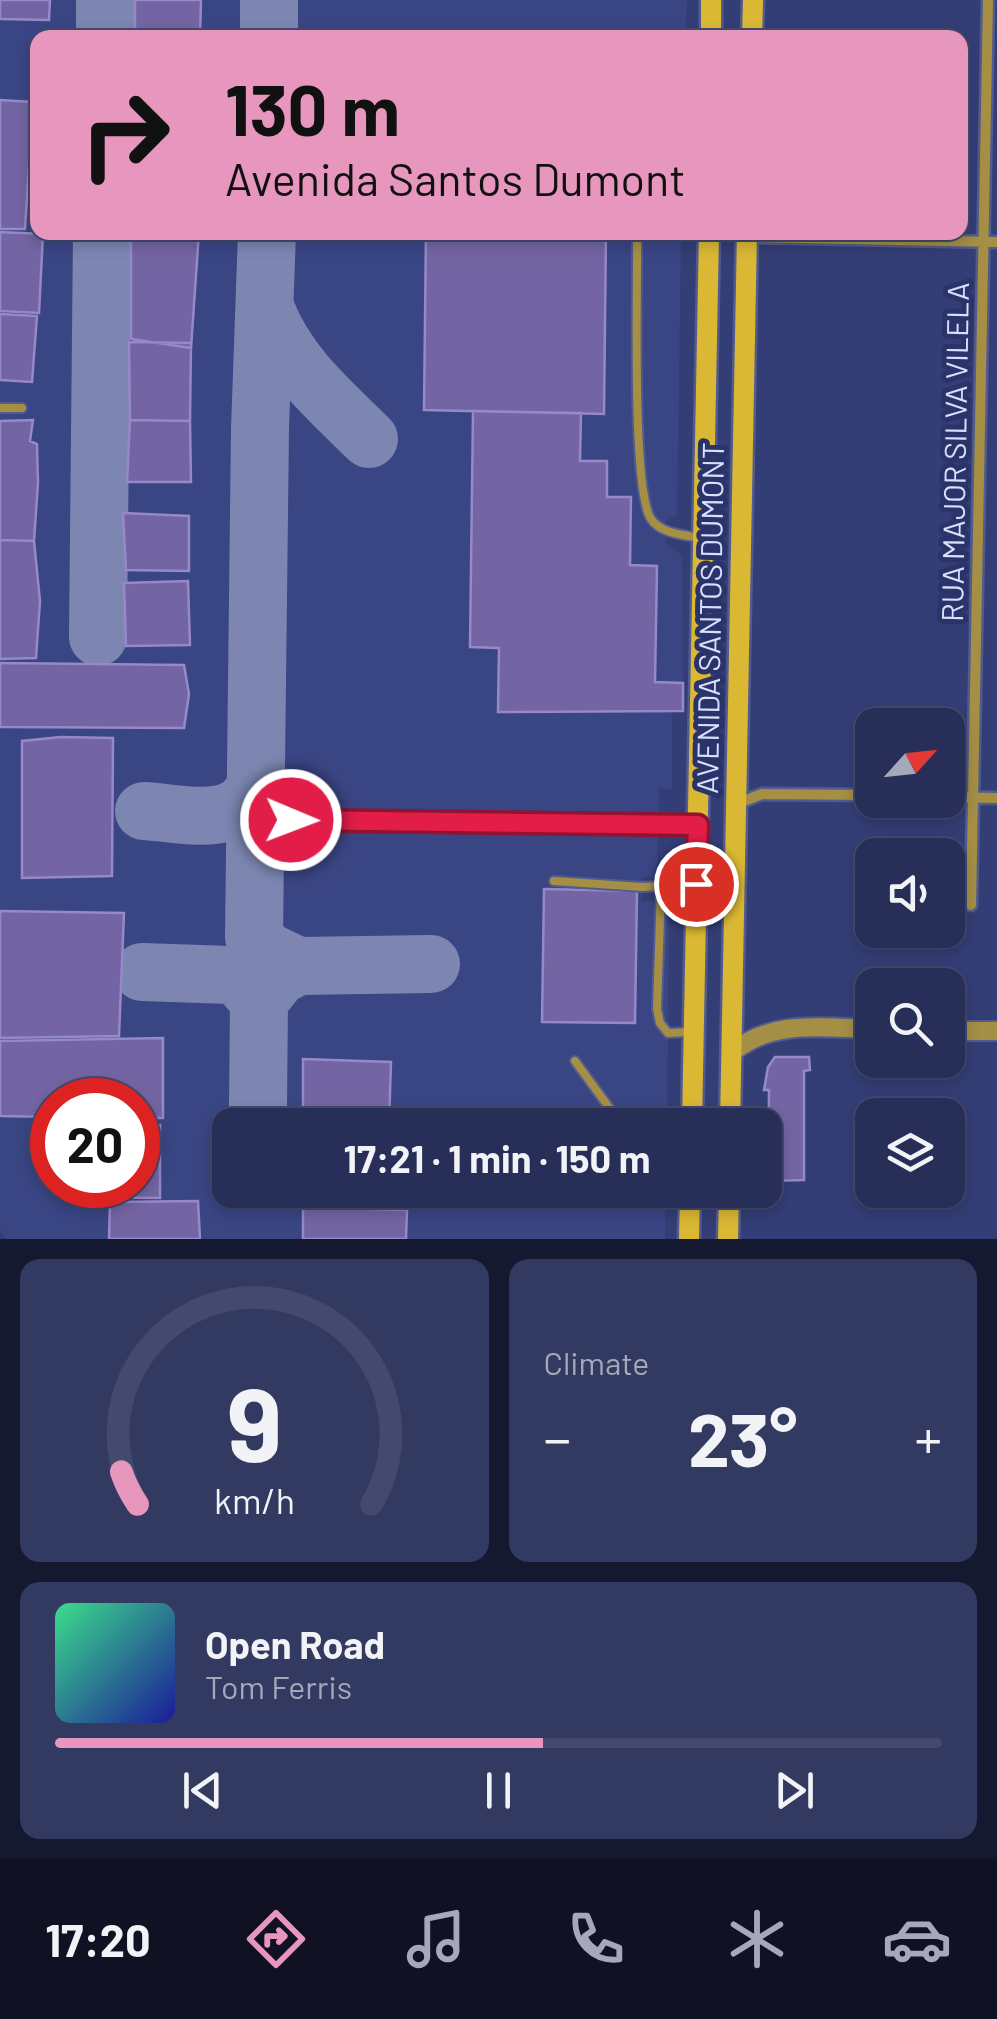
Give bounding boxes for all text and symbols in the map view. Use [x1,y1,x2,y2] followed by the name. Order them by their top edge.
[225,66,400,150] text: 130 m
[60,70,190,200] icon: right
[225,151,686,205] text: Avenida Santos Dumont
[933,282,975,622] street label: RUA MAJOR SILVA VILELA
[688,442,730,794] street label: AVENIDA SANTOS DUMONT
[855,708,965,818] north arrow
[855,708,965,1208] map controls
[239,768,343,872] position arrow
[855,838,965,948] button: sound
[654,842,739,927] pin
[669,857,724,912] icon: arrive
[855,968,965,1078] button: search
[30,1078,160,1208] speed limit sign: 20
[855,1098,965,1208] button: layers
[343,1135,651,1181] text: 17:21 · 1 min · 150 m
[544,1343,649,1381] text: Climate
[227,1358,282,1483] text: 9
[688,1392,798,1482] text: 23°
[544,1404,571,1470] text: −
[914,1404,942,1470] text: +
[214,1478,295,1521] text: km/h
[205,1621,385,1667] text: Open Road
[205,1667,352,1705] text: Tom Ferris
[175,1763,230,1818] icon: previous
[471,1763,526,1818] icon: pause
[767,1763,822,1818] icon: next
[241,1904,311,1974] icon: directions
[401,1904,471,1974] icon: music
[561,1904,631,1974] icon: phone
[722,1904,792,1974] icon: climate
[882,1904,952,1974] icon: car
[45,1912,151,1966] text: 17:20

